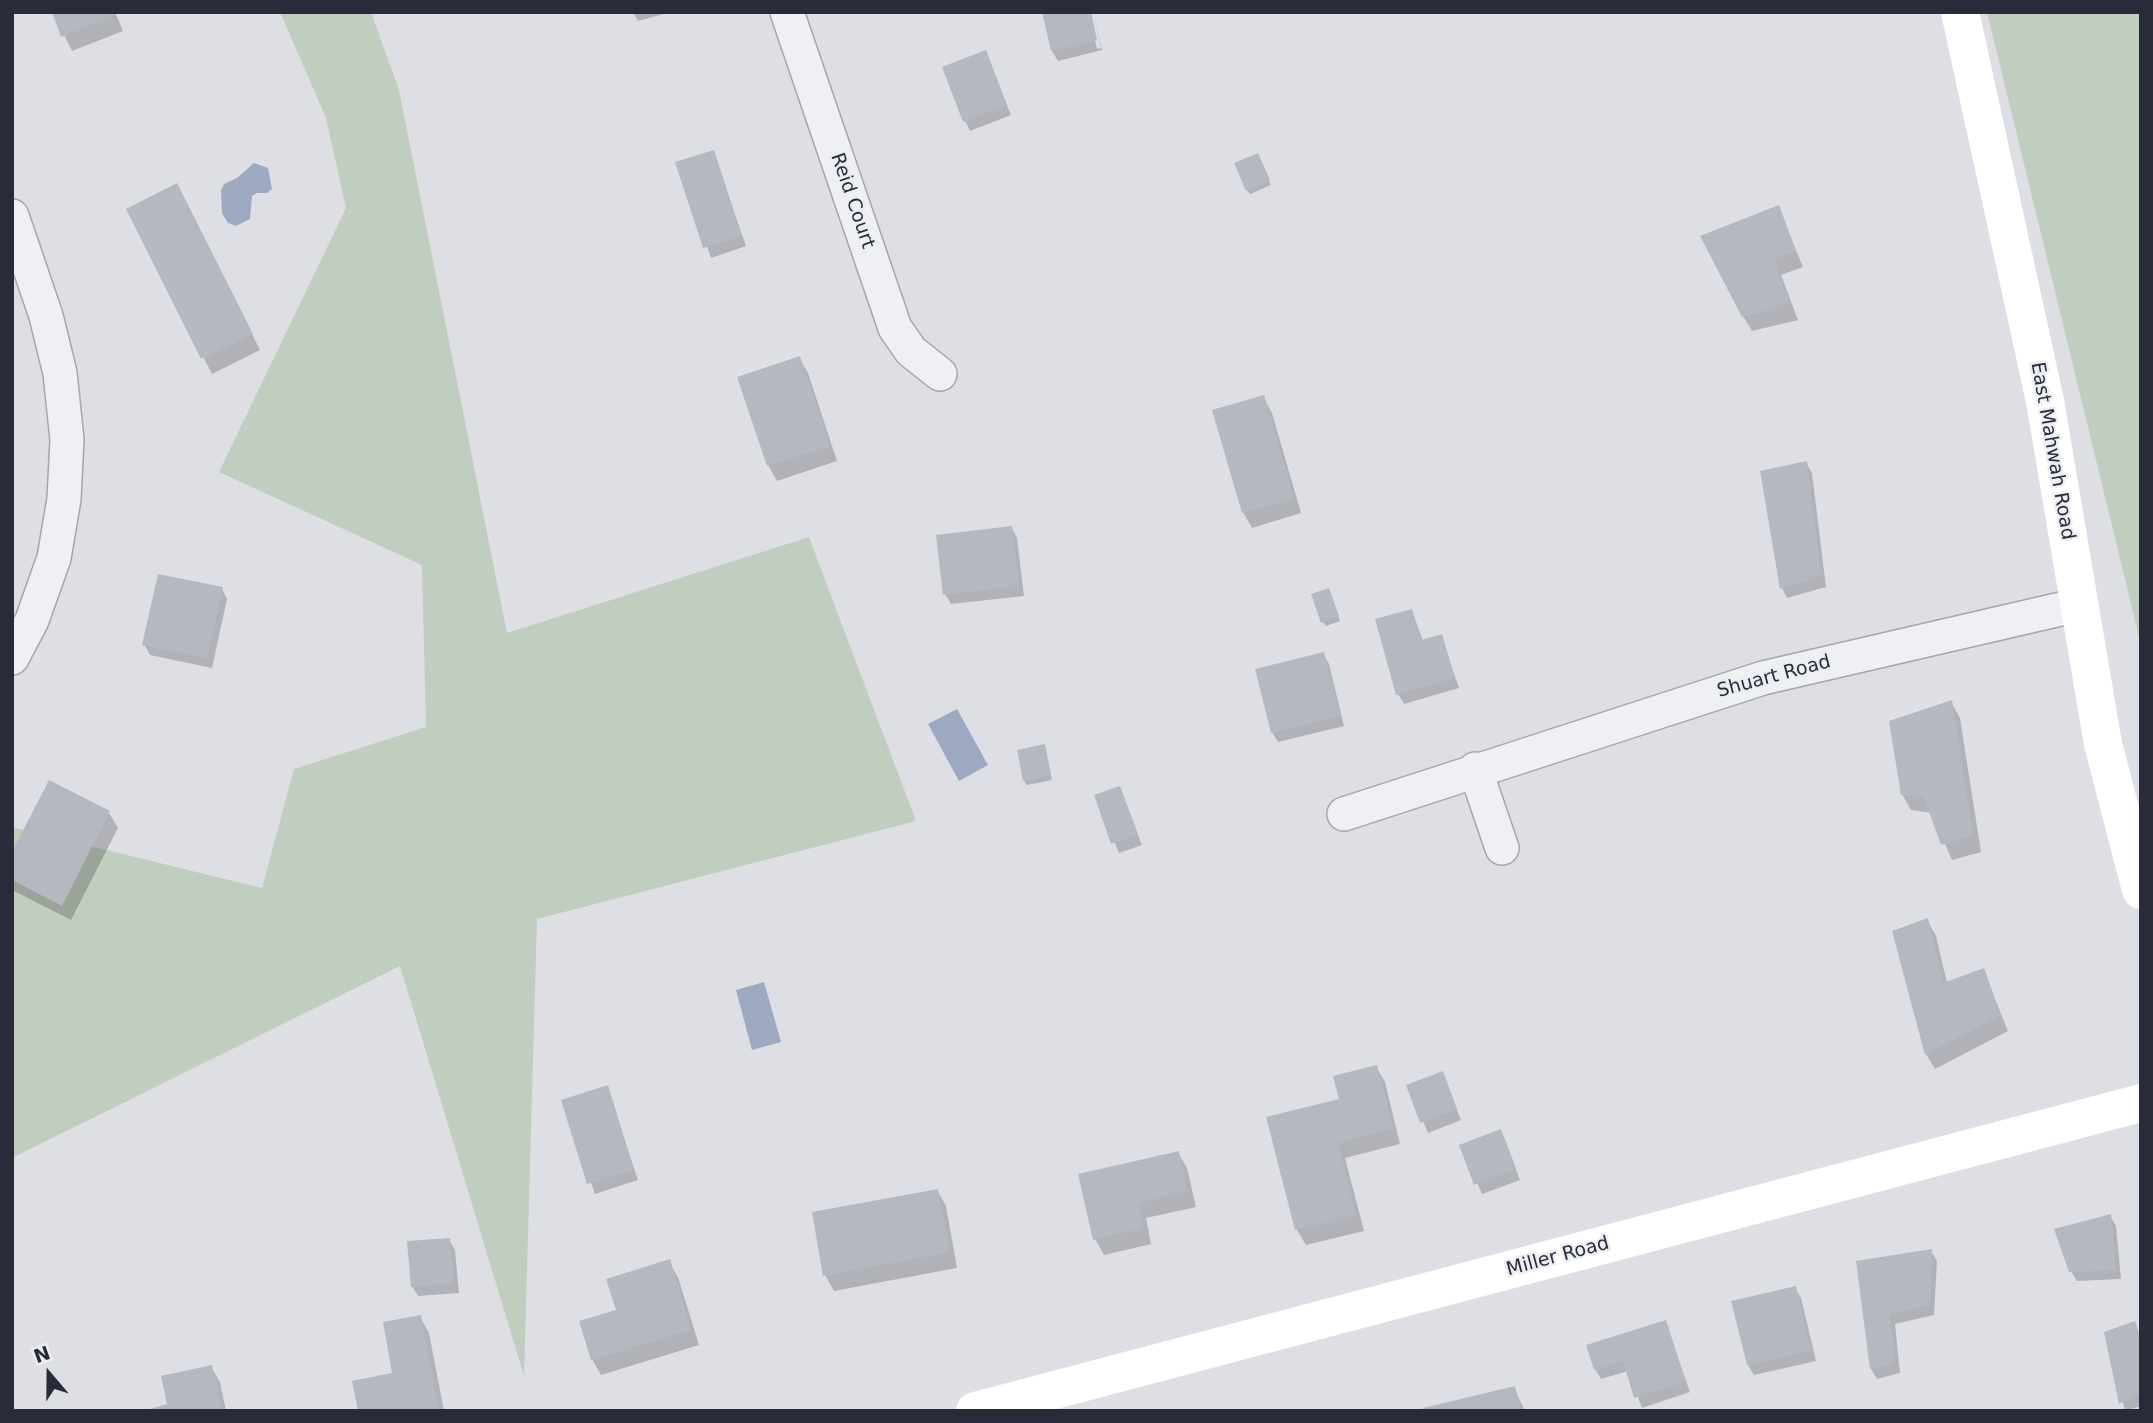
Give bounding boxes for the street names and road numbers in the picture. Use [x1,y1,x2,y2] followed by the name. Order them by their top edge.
[825,150,879,252] street label: Reid Court
[2025,360,2079,542] street label: East Mahwah Road
[1715,651,1833,703] street label: Shuart Road
[1504,1232,1612,1282] street label: Miller Road

